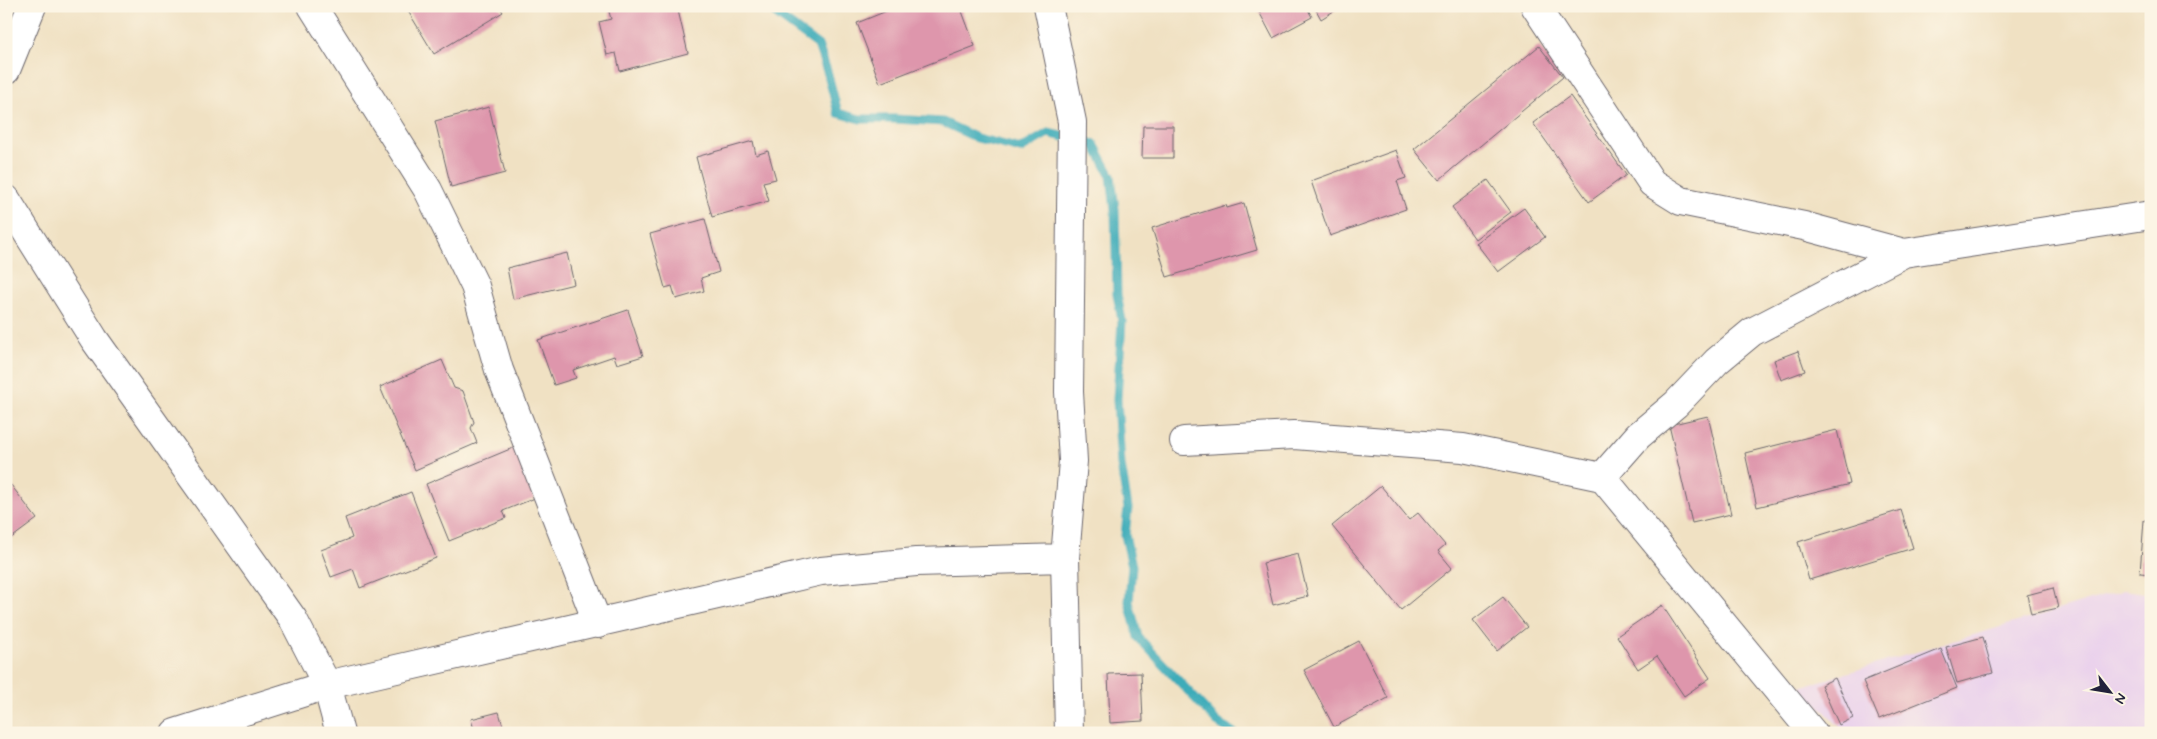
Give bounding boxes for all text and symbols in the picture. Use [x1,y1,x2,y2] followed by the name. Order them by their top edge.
[2084,666,2134,716] north arrow
[2110,690,2130,707] text: N

